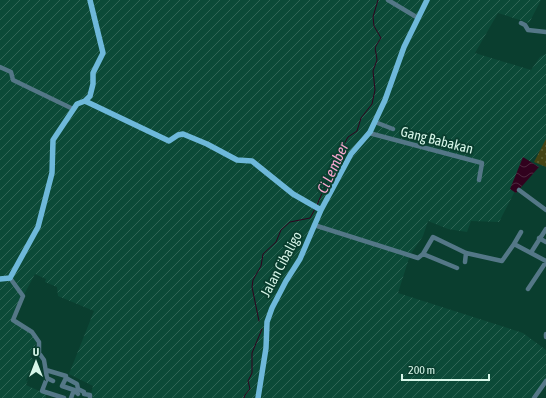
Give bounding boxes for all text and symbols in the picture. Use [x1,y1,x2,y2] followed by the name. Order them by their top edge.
[399,123,475,157] street label: Gang Babakan
[313,139,352,196] water label: Ci Lember
[257,229,305,299] street label: Jalan Cibaligo
[16,342,56,382] north arrow
[33,346,39,358] text: U
[402,356,489,382] scale bar
[408,363,435,377] text: 200 m

